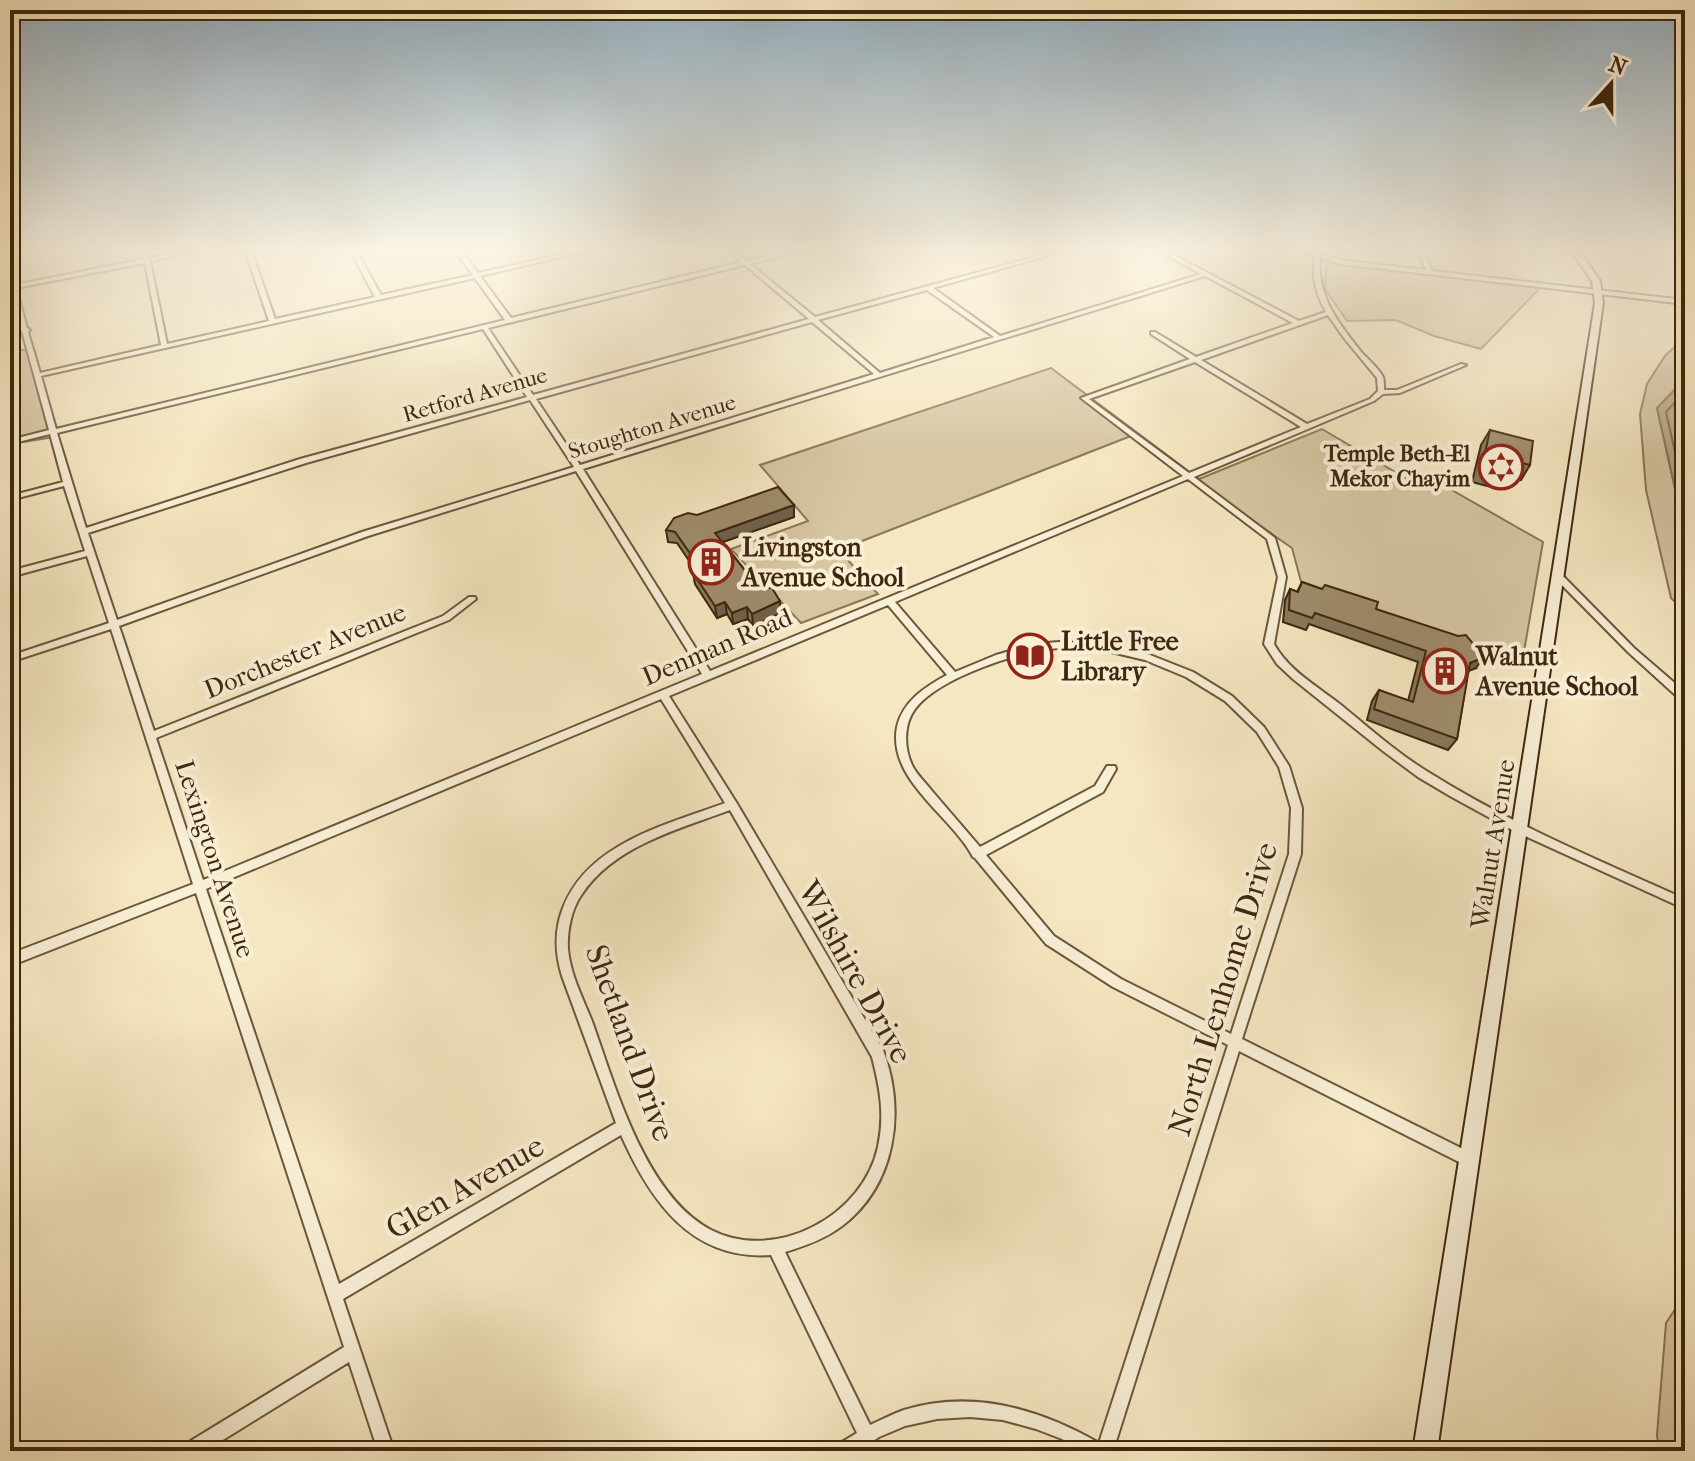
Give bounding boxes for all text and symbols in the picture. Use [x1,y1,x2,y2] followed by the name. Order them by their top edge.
[1571,44,1651,124] north arrow
[1605,51,1631,81] text: N
[400,362,550,428] street label: Retford Avenue
[565,389,739,465] street label: Stoughton Avenue
[1323,441,1471,492] place label: Temple Beth-El Mekor Chayim
[1477,443,1525,491] synagogue icon: Temple Beth-El Mekor Chayim
[740,532,905,593] place label: Livingston Avenue School
[687,538,735,586] building icon: Livingston Avenue School
[200,596,411,706] street label: Dorchester Avenue
[637,601,797,693] street label: Denman Road
[1061,626,1179,687] place label: Little Free Library
[1006,632,1054,680] library icon: Little Free Library
[1474,641,1639,702] place label: Walnut Avenue School
[1421,647,1469,695] building icon: Walnut Avenue School
[168,756,262,962] street label: Lexington Avenue
[1464,757,1522,932] street label: Walnut Avenue
[1161,838,1285,1140] street label: North Lenhome Drive
[789,873,920,1070] street label: Wilshire Drive
[577,940,683,1146] street label: Shetland Drive
[380,1127,551,1247] street label: Glen Avenue

